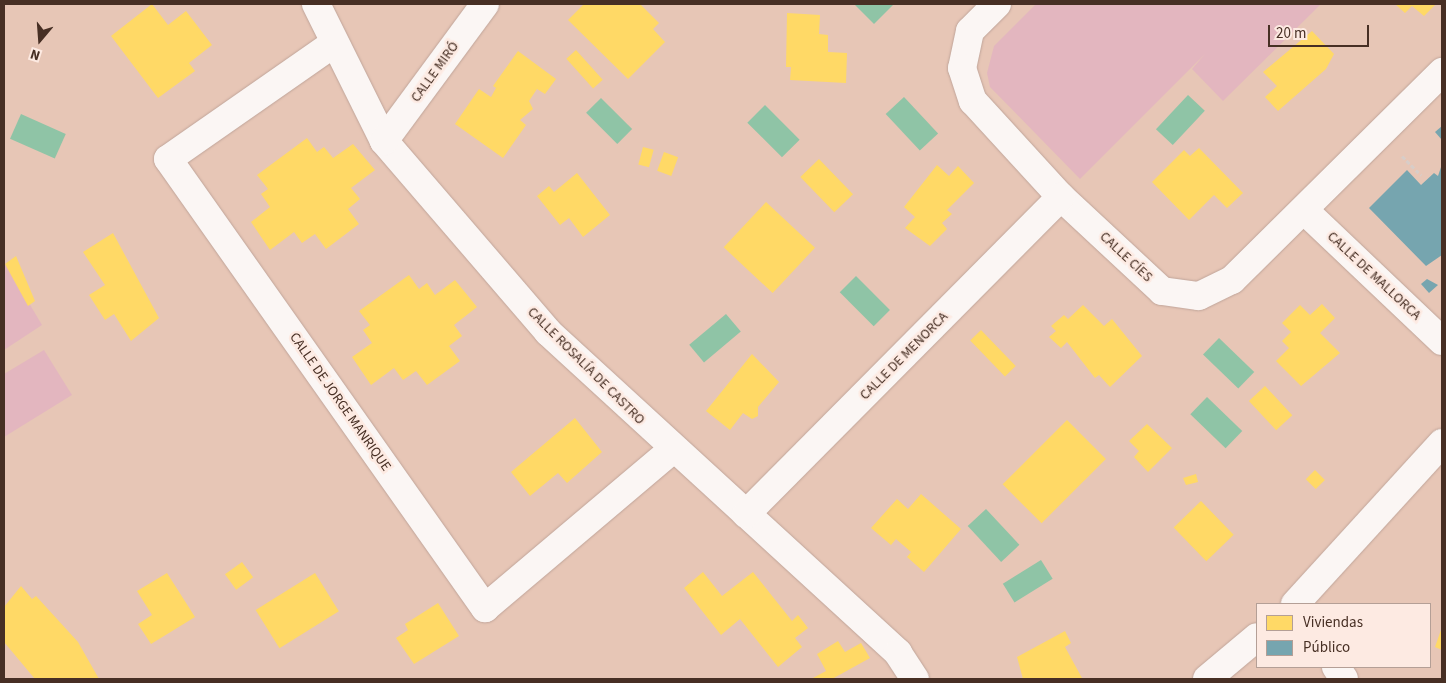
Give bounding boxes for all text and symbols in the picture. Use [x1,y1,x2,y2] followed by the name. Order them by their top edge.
[15,15,65,65] north arrow
[1271,15,1372,47] scale bar
[1276,23,1306,44] text: 20 m
[407,39,463,105] street label: CALLE MIRÓ
[28,43,43,65] text: N
[1096,228,1156,286] street label: CALLE CÍES
[1324,228,1424,324] street label: CALLE DE MALLORCA
[524,304,648,428] street label: CALLE ROSALÍA DE CASTRO
[856,308,952,404] street label: CALLE DE MENORCA
[286,330,394,474] street label: CALLE DE JORGE MANRIQUE
[1256,603,1431,668] legend
[1303,612,1363,633] text: Viviendas
[1303,637,1350,658] text: Público

